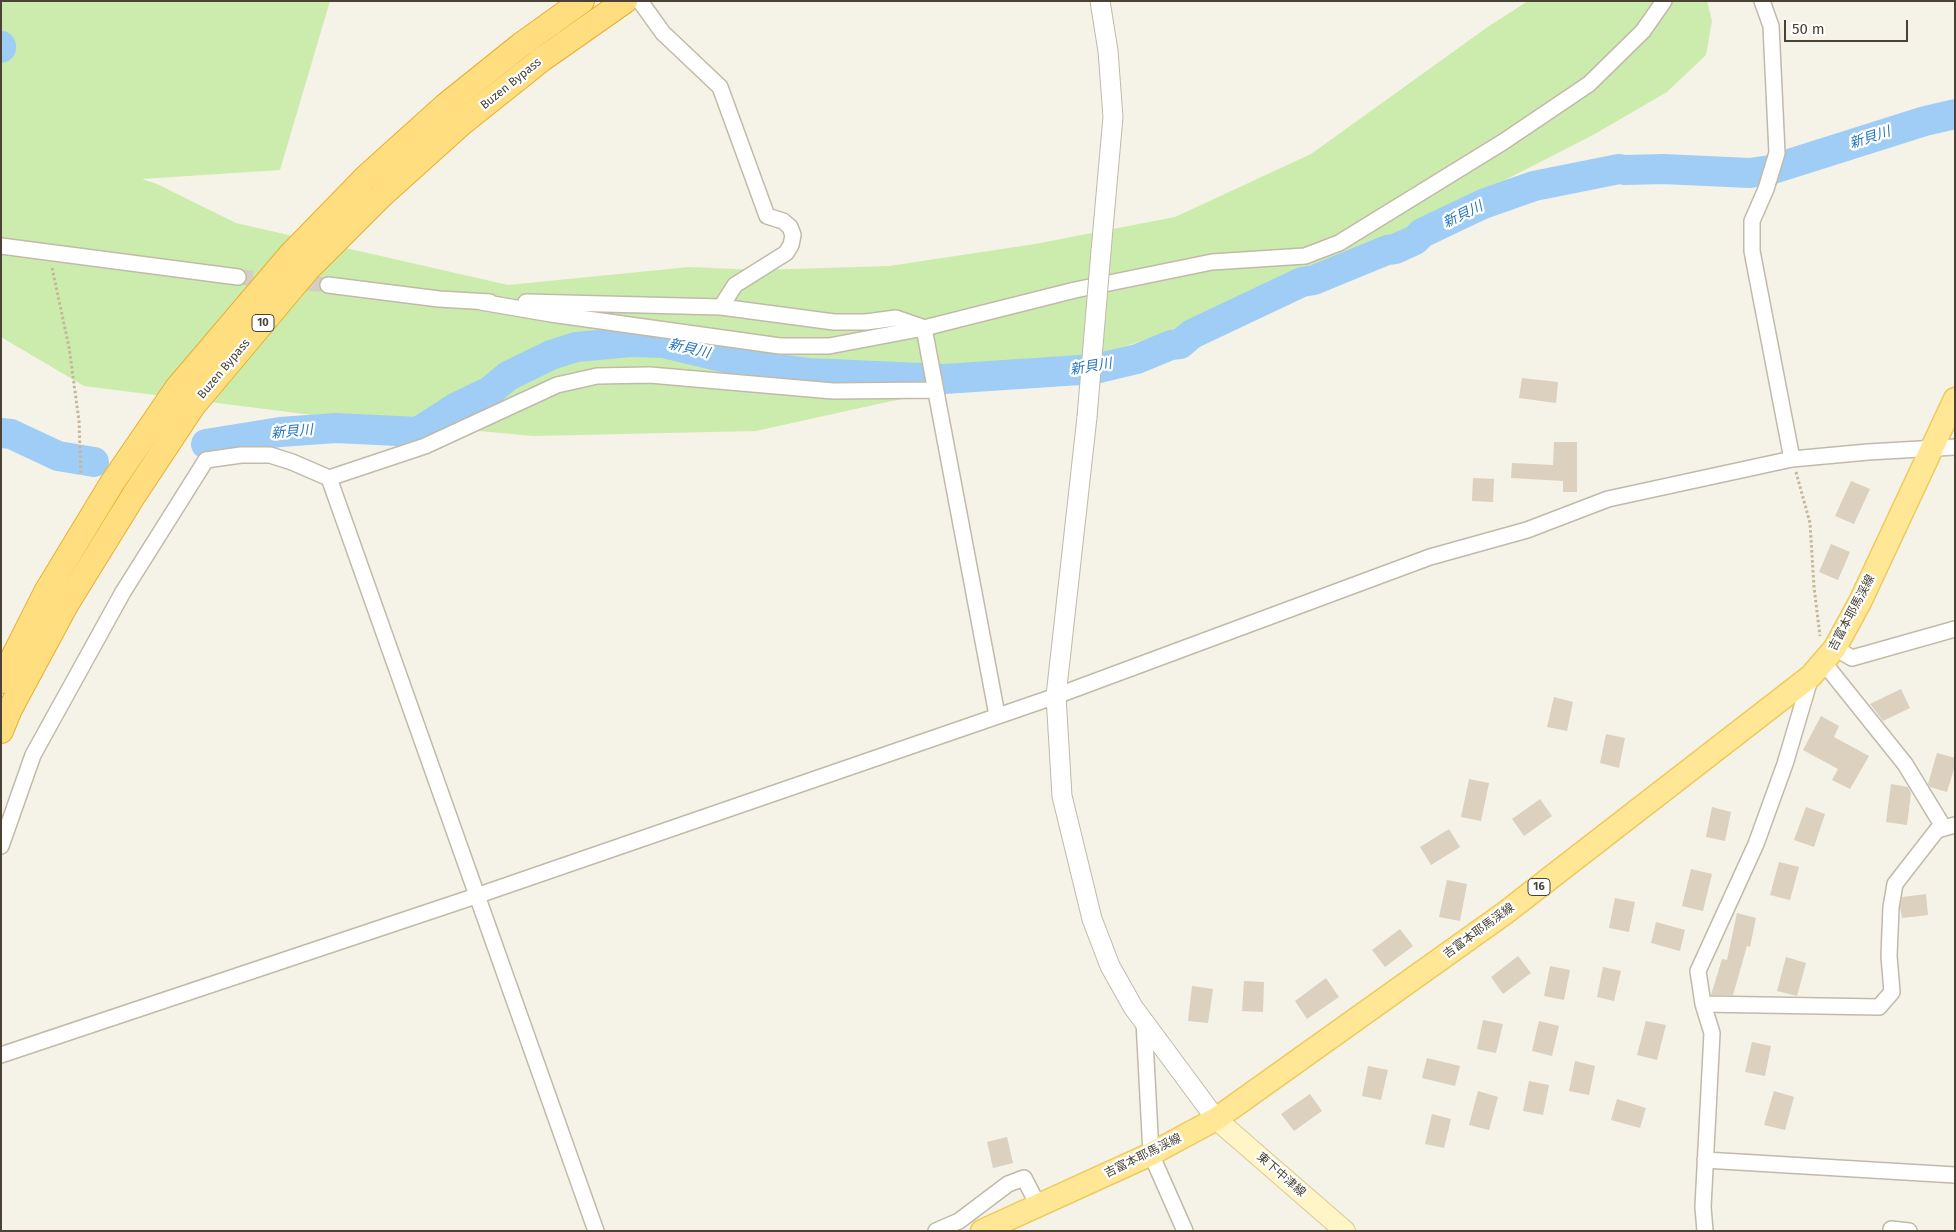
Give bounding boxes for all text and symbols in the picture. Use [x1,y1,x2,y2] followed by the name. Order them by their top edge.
[1786,10,1910,42] scale bar
[1792,20,1825,38] text: 50 m
[478,55,544,113] street label: Buzen Bypass
[1847,124,1893,152] water label: 新貝川
[1440,198,1486,232] water label: 新貝川
[252,314,274,332] road number: 10
[195,336,253,402] street label: Buzen Bypass
[667,336,711,362] water label: 新貝川
[1069,355,1113,379] water label: 新貝川
[270,422,314,442] water label: 新貝川
[1826,573,1878,653] street label: 吉富本耶馬渓線
[1528,879,1550,896] road number: 16
[1441,900,1517,962] street label: 吉富本耶馬渓線
[1102,1131,1184,1181] street label: 吉富本耶馬渓線
[1254,1150,1308,1200] street label: 東下中津線

